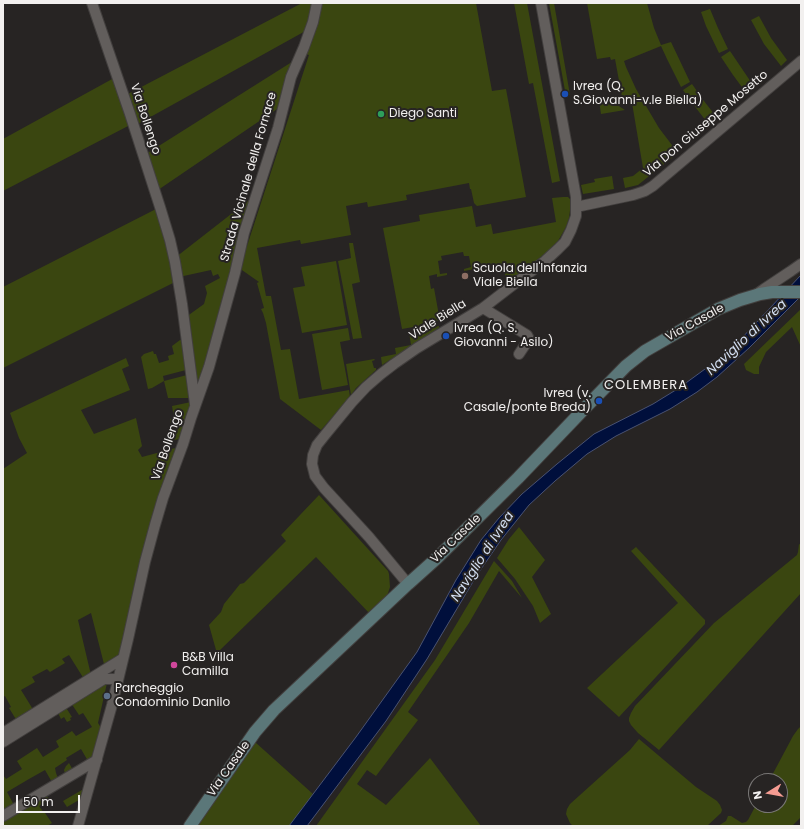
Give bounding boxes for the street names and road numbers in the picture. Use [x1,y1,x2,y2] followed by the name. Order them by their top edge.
[641,68,771,180] street label: Via Don Giuseppe Mosetto
[127,81,163,157] street label: Via Bollengo
[218,91,280,263] street label: Strada Vicinale della Fornace
[407,297,469,343] street label: Viale Biella
[663,301,727,345] street label: Via Casale
[149,408,187,482] street label: Via Bollengo
[428,511,484,567] street label: Via Casale
[205,738,253,800] street label: Via Casale

